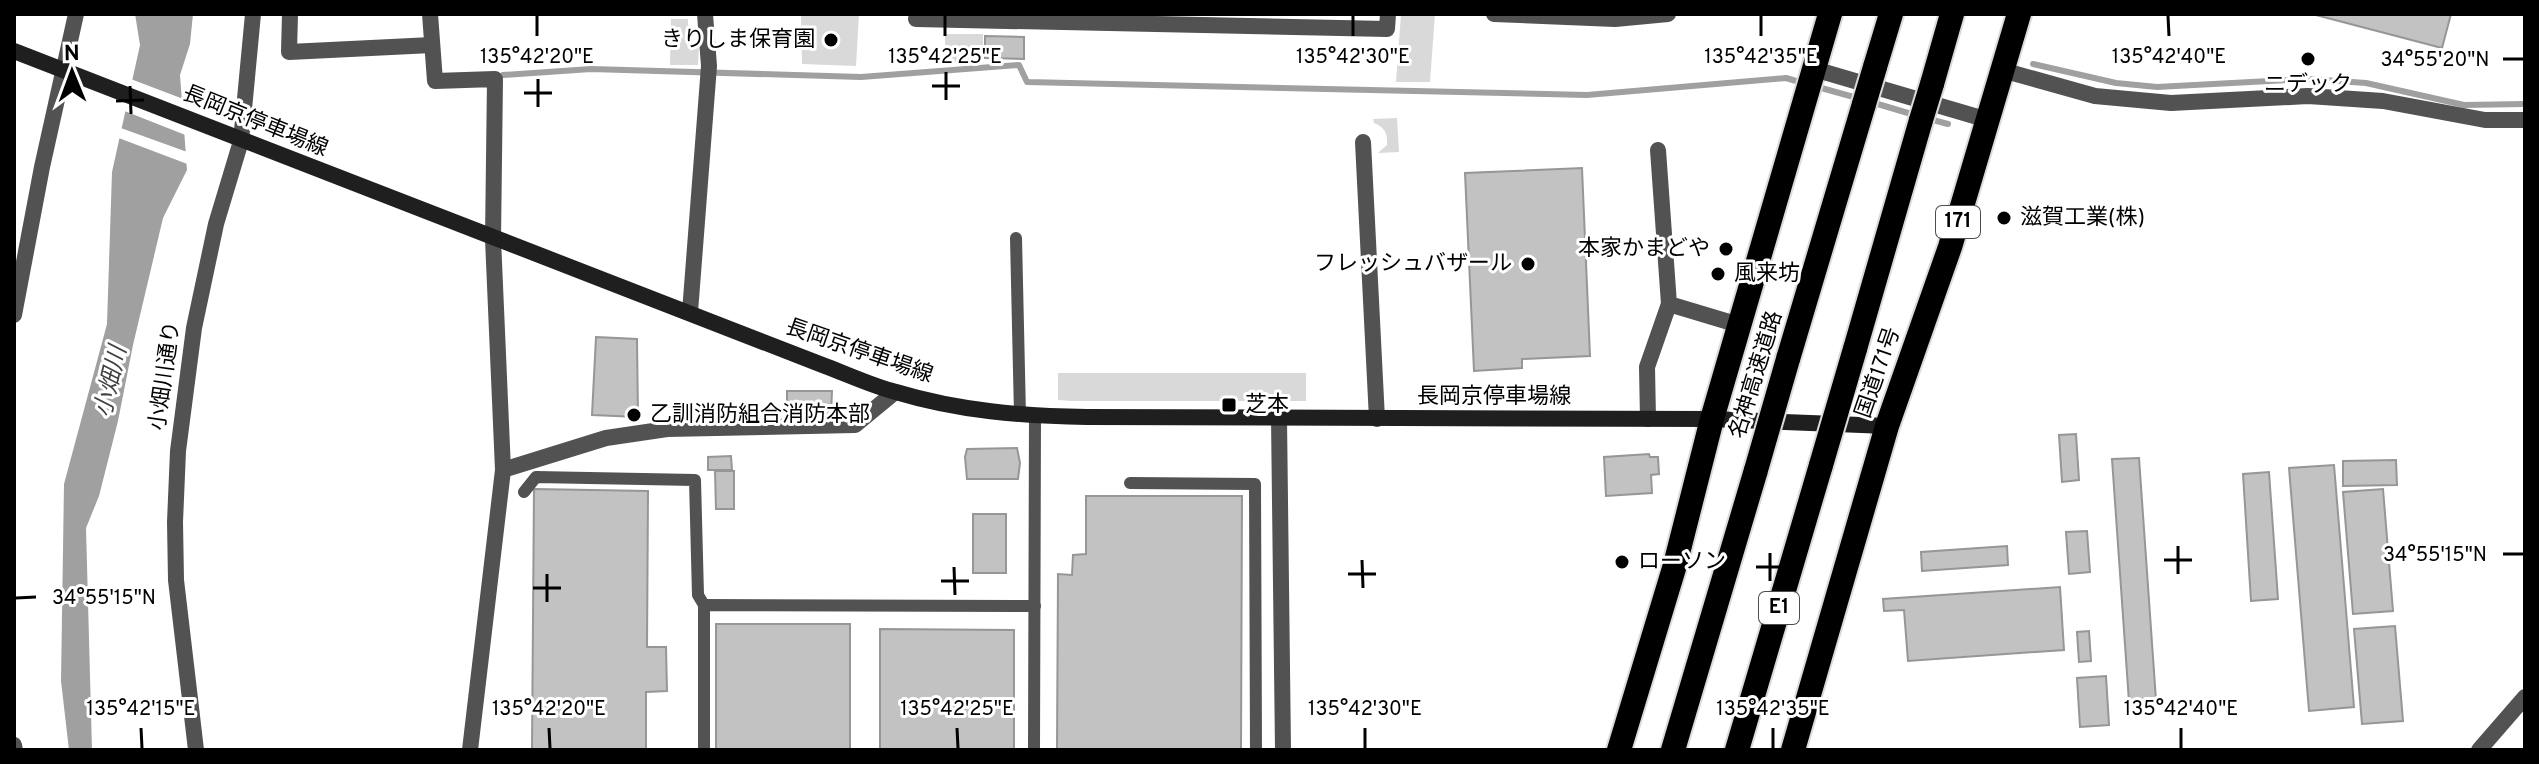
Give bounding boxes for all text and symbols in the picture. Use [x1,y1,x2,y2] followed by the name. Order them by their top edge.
[661,27,815,54] place label: きりしま保育園
[822,31,840,49] marker: きりしま保育園
[32,32,112,112] north arrow
[64,41,80,68] text: N
[480,45,594,71] text: 135°42'20"E
[888,45,1002,71] text: 135°42'25"E
[1296,45,1410,71] text: 135°42'30"E
[1704,45,1818,71] text: 135°42'35"E
[2112,45,2226,71] text: 135°42'40"E
[2380,48,2490,74] text: 34°55'20"N
[2299,50,2317,68] marker: ニデック
[2264,72,2352,99] place label: ニデック
[179,81,331,163] street label: 長岡京停車場線
[2020,205,2145,232] place label: 滋賀工業(株)
[1936,206,1980,238] road number: 171
[1995,209,2013,227] marker: 滋賀工業(株)
[1578,236,1710,263] place label: 本家かまどや
[1717,240,1735,258] marker: 本家かまどや
[1314,251,1512,278] place label: フレッシュバザール
[1519,255,1537,273] marker: フレッシュバザール
[1734,261,1800,288] place label: 風来坊
[1709,265,1727,283] marker: 風来坊
[1725,308,1789,442] street label: 名神高速道路
[782,314,936,390] street label: 長岡京停車場線
[145,320,187,432] street label: 小畑川通り
[1851,324,1907,422] street label: 国道171号
[89,341,135,420] water label: 小畑川
[1417,384,1571,411] street label: 長岡京停車場線
[1245,392,1289,419] place label: 芝本
[1220,396,1238,414] marker: 芝本
[650,402,870,429] place label: 乙訓消防組合消防本部
[625,406,643,424] marker: 乙訓消防組合消防本部
[2383,543,2487,569] text: 34°55'15"N
[1638,549,1726,576] place label: ローソン
[1613,553,1631,571] marker: ローソン
[52,586,156,612] text: 34°55'15"N
[1759,592,1799,624] road number: E1
[87,697,195,723] text: 135°42'15"E
[492,697,606,723] text: 135°42'20"E
[900,697,1014,723] text: 135°42'25"E
[1308,697,1422,723] text: 135°42'30"E
[1716,697,1830,723] text: 135°42'35"E
[2124,697,2238,723] text: 135°42'40"E

